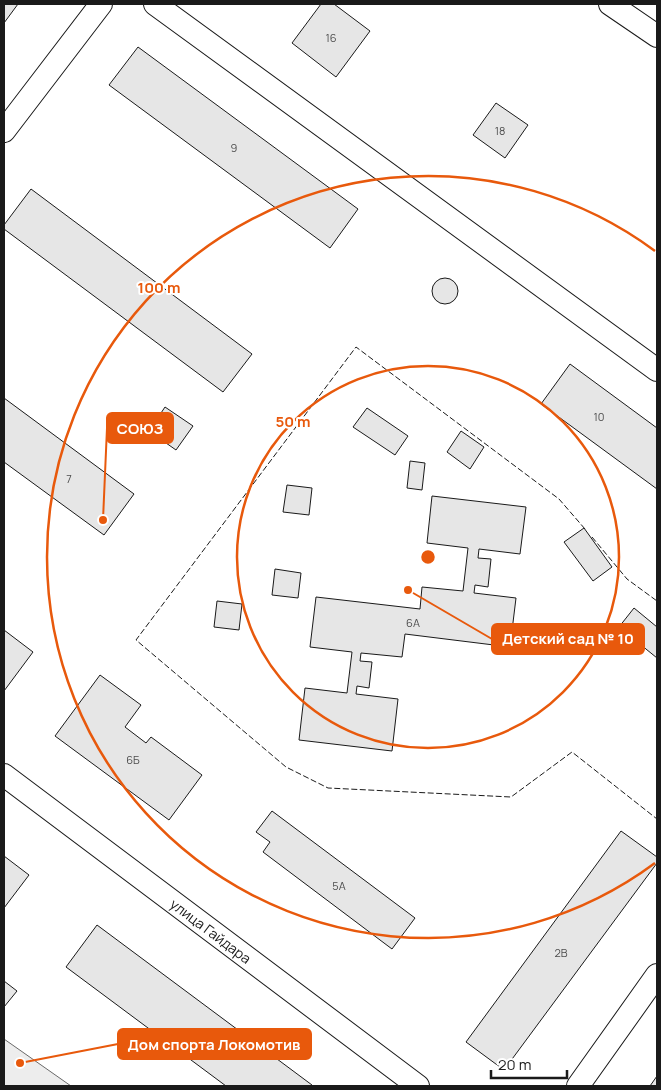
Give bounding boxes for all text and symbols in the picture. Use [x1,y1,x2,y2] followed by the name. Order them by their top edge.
[325,30,337,45] house number: 16
[495,123,505,138] house number: 18
[231,140,238,155] house number: 9
[138,277,180,298] text: 100 m
[593,409,605,424] house number: 10
[275,411,311,432] text: 50 m
[107,413,173,443] callout: СОЮЗ
[117,418,163,439] text: СОЮЗ
[66,471,72,486] house number: 7
[419,548,437,566] centre of rings
[406,615,420,630] house number: 6А
[492,624,644,654] callout: Детский сад № 10
[502,628,634,649] text: Детский сад № 10
[126,752,140,767] house number: 6Б
[332,878,346,893] house number: 5А
[167,894,256,967] street label: улица Гайдара
[554,945,568,960] house number: 2В
[118,1029,311,1059] callout: Дом спорта Локомотив
[128,1034,300,1055] text: Дом спорта Локомотив
[491,1048,567,1080] scale bar
[498,1054,531,1075] text: 20 m

